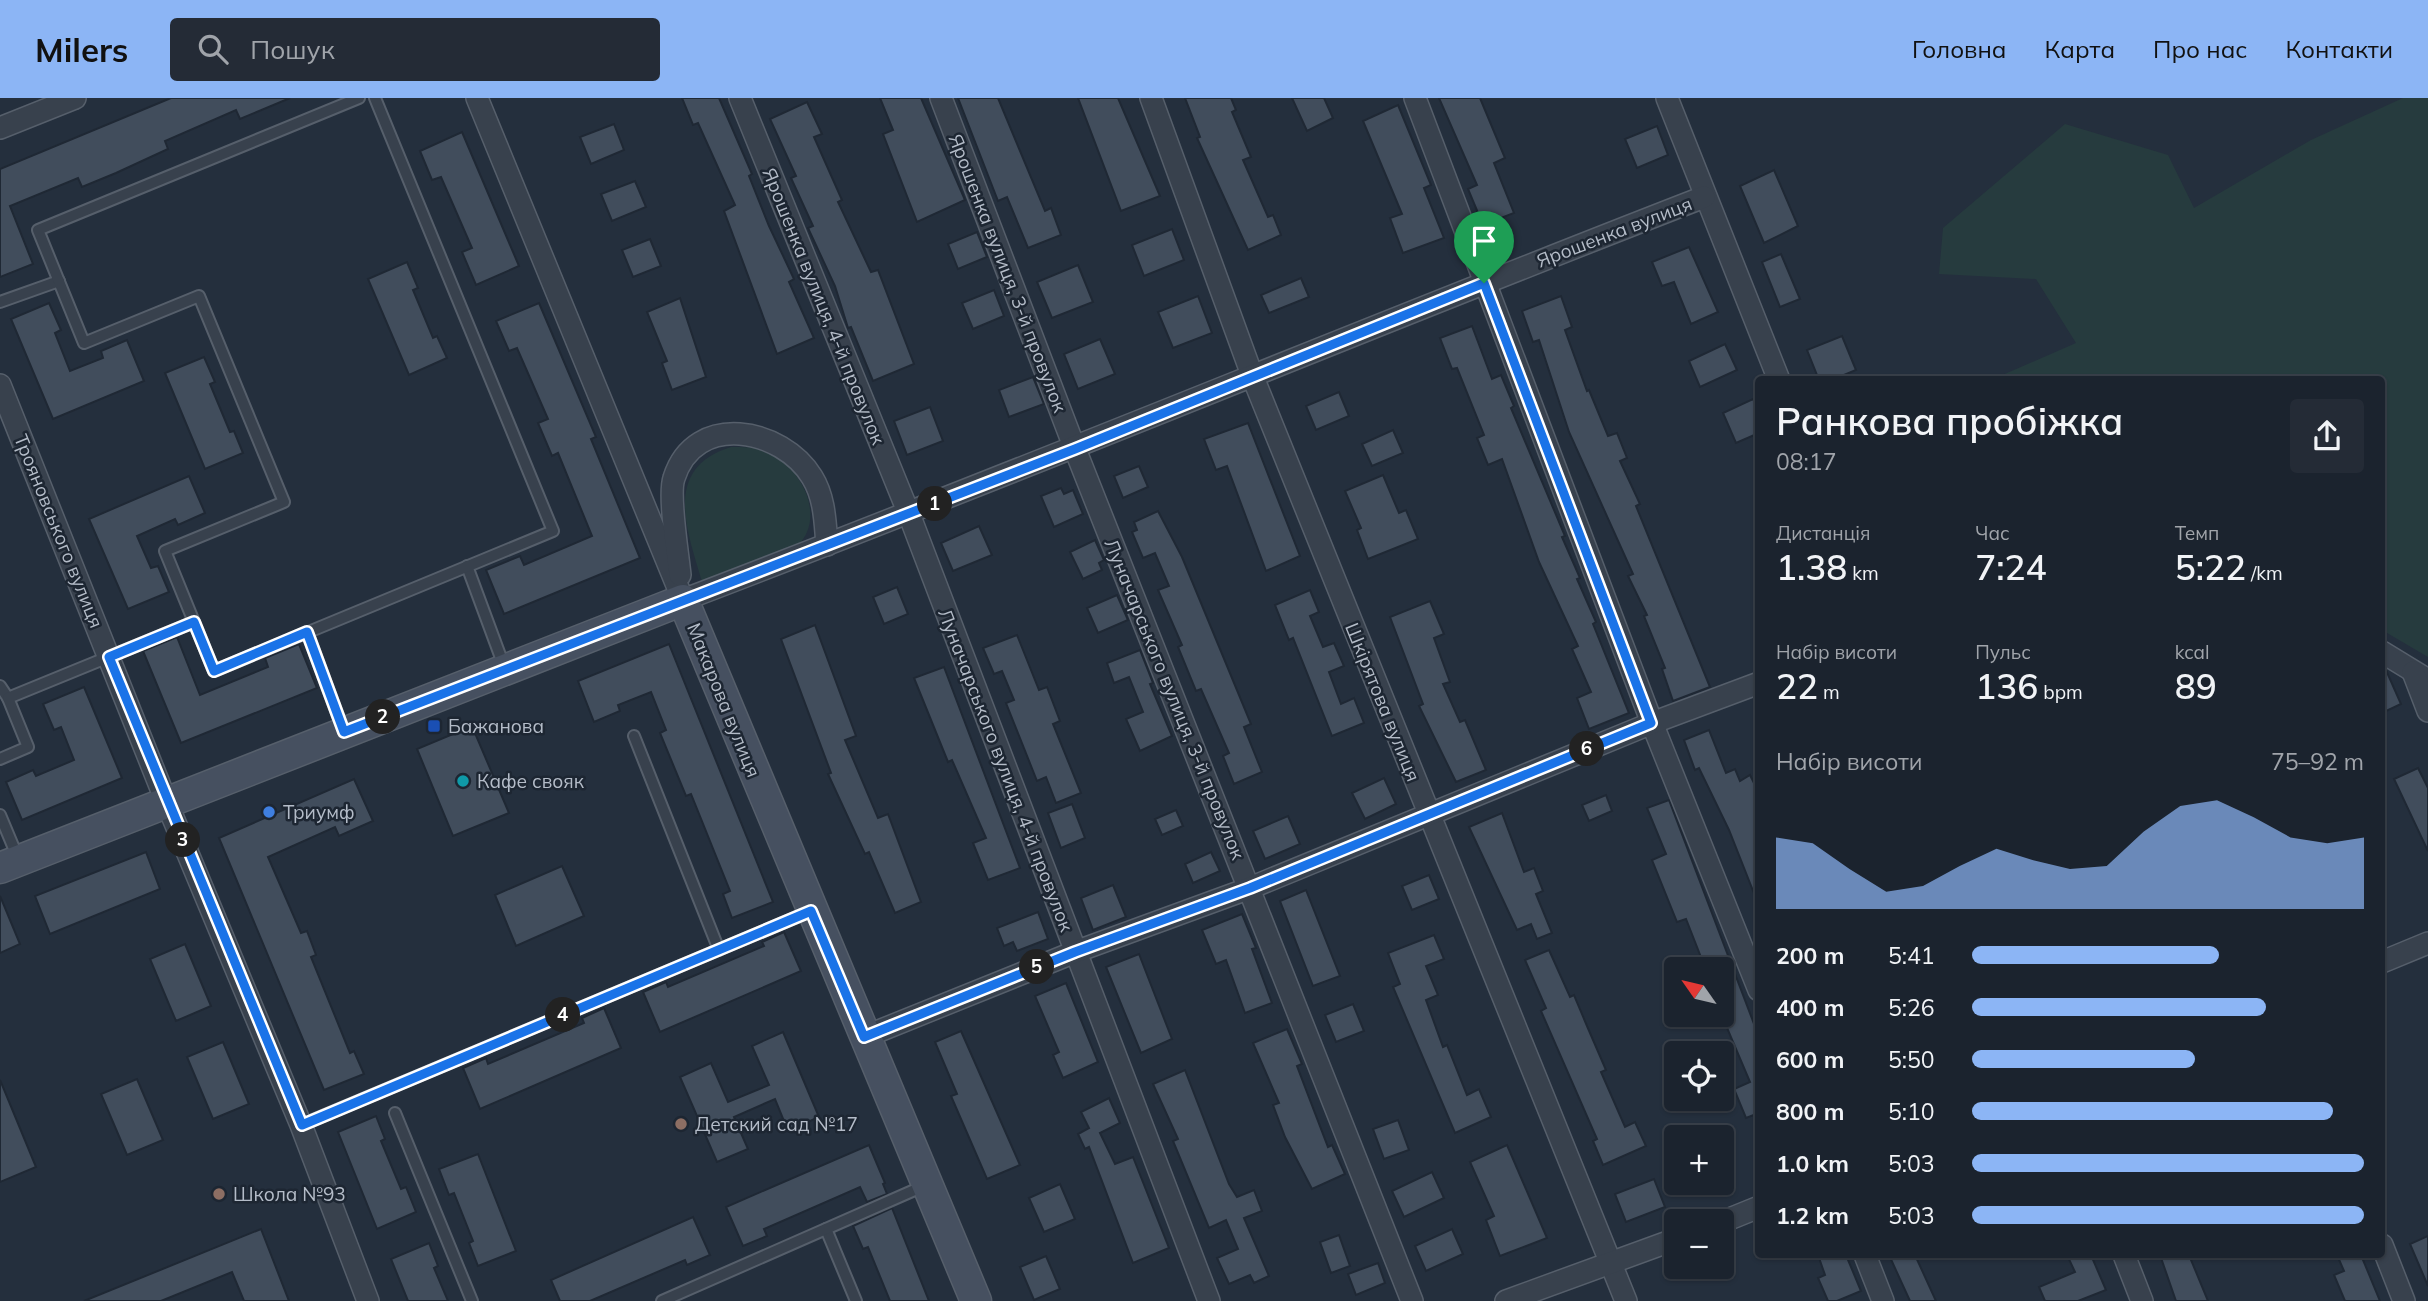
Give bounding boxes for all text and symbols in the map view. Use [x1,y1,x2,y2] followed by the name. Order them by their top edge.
[170,18,660,81] search box
[35,29,128,70] text: Milers
[194,30,232,68] icon: search
[250,33,335,66] text: Пошук
[1912,34,2006,64] text: Головна
[2044,34,2115,64] text: Карта
[2153,34,2247,64] text: Про нас
[2285,34,2393,64] text: Контакти
[944,130,1073,416] street label: Ярошенка вулиця, 3-й провулок
[757,164,891,449] street label: Ярошенка вулиця, 4-й провулок
[1533,191,1695,273] street label: Ярошенка вулиця
[1454,211,1514,283] pin
[1465,222,1503,260] icon: arrive
[1776,397,2123,445] text: Ранкова пробіжка
[2290,399,2364,473] button: share
[9,431,109,631] street label: Трояновського вулиця
[1776,447,1836,476] text: 08:17
[918,486,953,522] pin: 1
[929,491,940,515] text: 1
[1776,521,1871,545] text: Дистанція
[1975,521,2010,545] text: Час
[2175,521,2219,545] text: Темп
[1099,535,1251,864] street label: Луначарського вулиця, 3-й провулок
[1776,545,1847,589] text: 1.38
[1975,545,2047,589] text: 7:24
[2175,545,2246,589] text: 5:22
[1847,561,1879,585] text: km
[2246,561,2283,585] text: /km
[933,605,1079,936] street label: Луначарського вулиця, 4-й провулок
[682,619,766,781] street label: Макарова вулиця
[1340,619,1426,785] street label: Шкірятова вулиця
[1776,640,1897,664] text: Набір висоти
[1975,640,2031,664] text: Пульс
[2175,640,2209,664] text: kcal
[1776,664,1818,708] text: 22
[1975,664,2038,708] text: 136
[2175,664,2217,708] text: 89
[1818,680,1840,704] text: m
[2038,680,2083,704] text: bpm
[366,700,400,734] pin: 2
[377,704,388,728] text: 2
[448,714,544,738] place label: Бажанова
[426,718,442,734] marker: Бажанова
[1570,732,1604,766] pin: 6
[1581,736,1592,760] text: 6
[1776,747,1922,776] text: Набір висоти
[2271,747,2364,776] text: 75–92 m
[477,769,585,793] place label: Кафе свояк
[455,773,471,789] marker: Кафе свояк
[283,800,355,824] place label: Триумф
[261,804,277,820] marker: Триумф
[166,822,200,858] pin: 3
[177,827,188,851] text: 3
[1776,941,1844,970] text: 200 m
[1888,941,1935,970] text: 5:41
[1020,950,1054,984] pin: 5
[1031,954,1042,978] text: 5
[1664,957,1734,1027] north arrow
[1664,957,1734,1279] map controls
[1776,993,1844,1022] text: 400 m
[1888,993,1935,1022] text: 5:26
[546,998,580,1032] pin: 4
[557,1002,568,1026] text: 4
[1664,1041,1734,1111] button: locate
[1776,1045,1844,1074] text: 600 m
[1888,1045,1935,1074] text: 5:50
[1776,1097,1844,1126] text: 800 m
[1888,1097,1935,1126] text: 5:10
[695,1112,858,1136] place label: Детский сад №17
[673,1116,689,1132] marker: Детский сад №17
[1664,1125,1734,1195] button: +
[1776,1149,1849,1178] text: 1.0 km
[1888,1149,1935,1178] text: 5:03
[233,1182,346,1206] place label: Школа №93
[211,1186,227,1202] marker: Школа №93
[1776,1201,1849,1230] text: 1.2 km
[1888,1201,1935,1230] text: 5:03
[1664,1209,1734,1279] button: −

